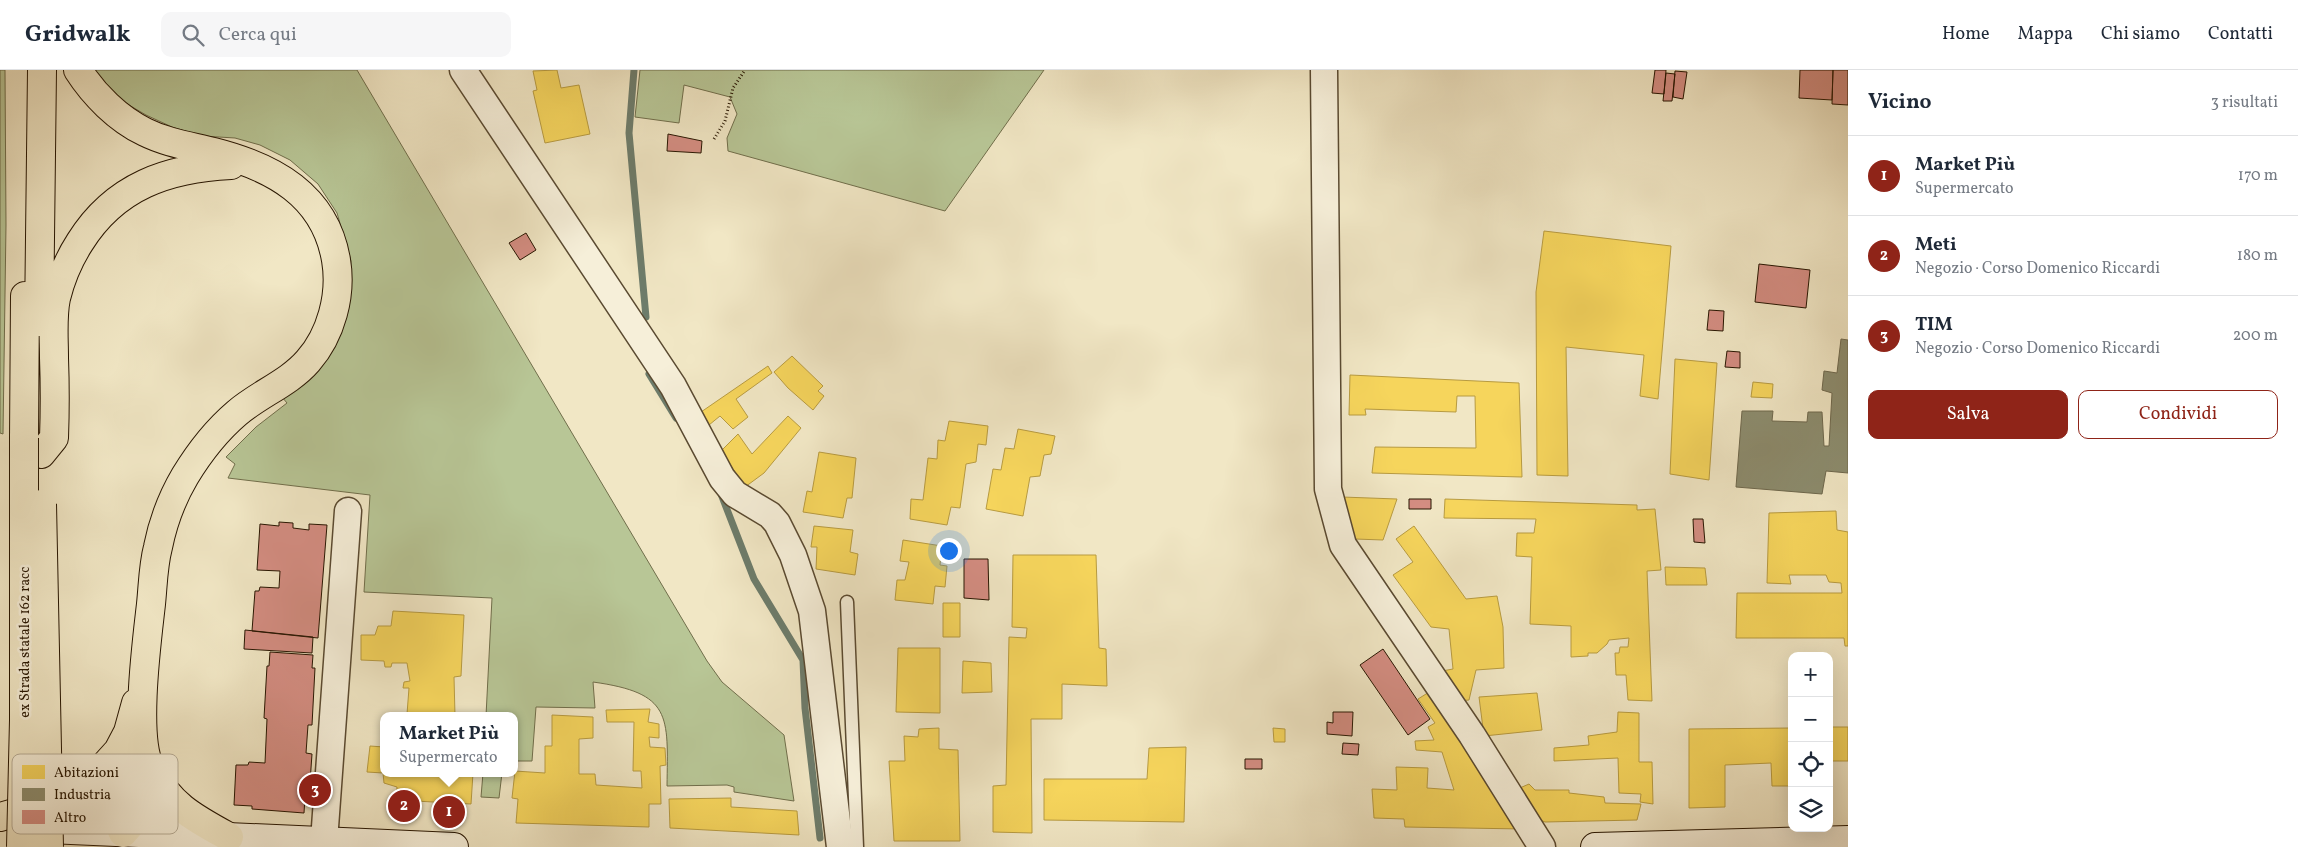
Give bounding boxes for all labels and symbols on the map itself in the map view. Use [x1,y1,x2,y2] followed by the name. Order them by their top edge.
[936,538,962,564] your location
[16,566,35,718] street label: ex Strada statale 162 racc
[12,754,178,834] legend
[54,764,119,783] text: Abitazioni
[299,771,331,809] pin: 3
[54,786,111,805] text: Industria
[388,787,420,825] pin: 2
[433,793,465,831] pin: 1
[54,809,86,828] text: Altro

